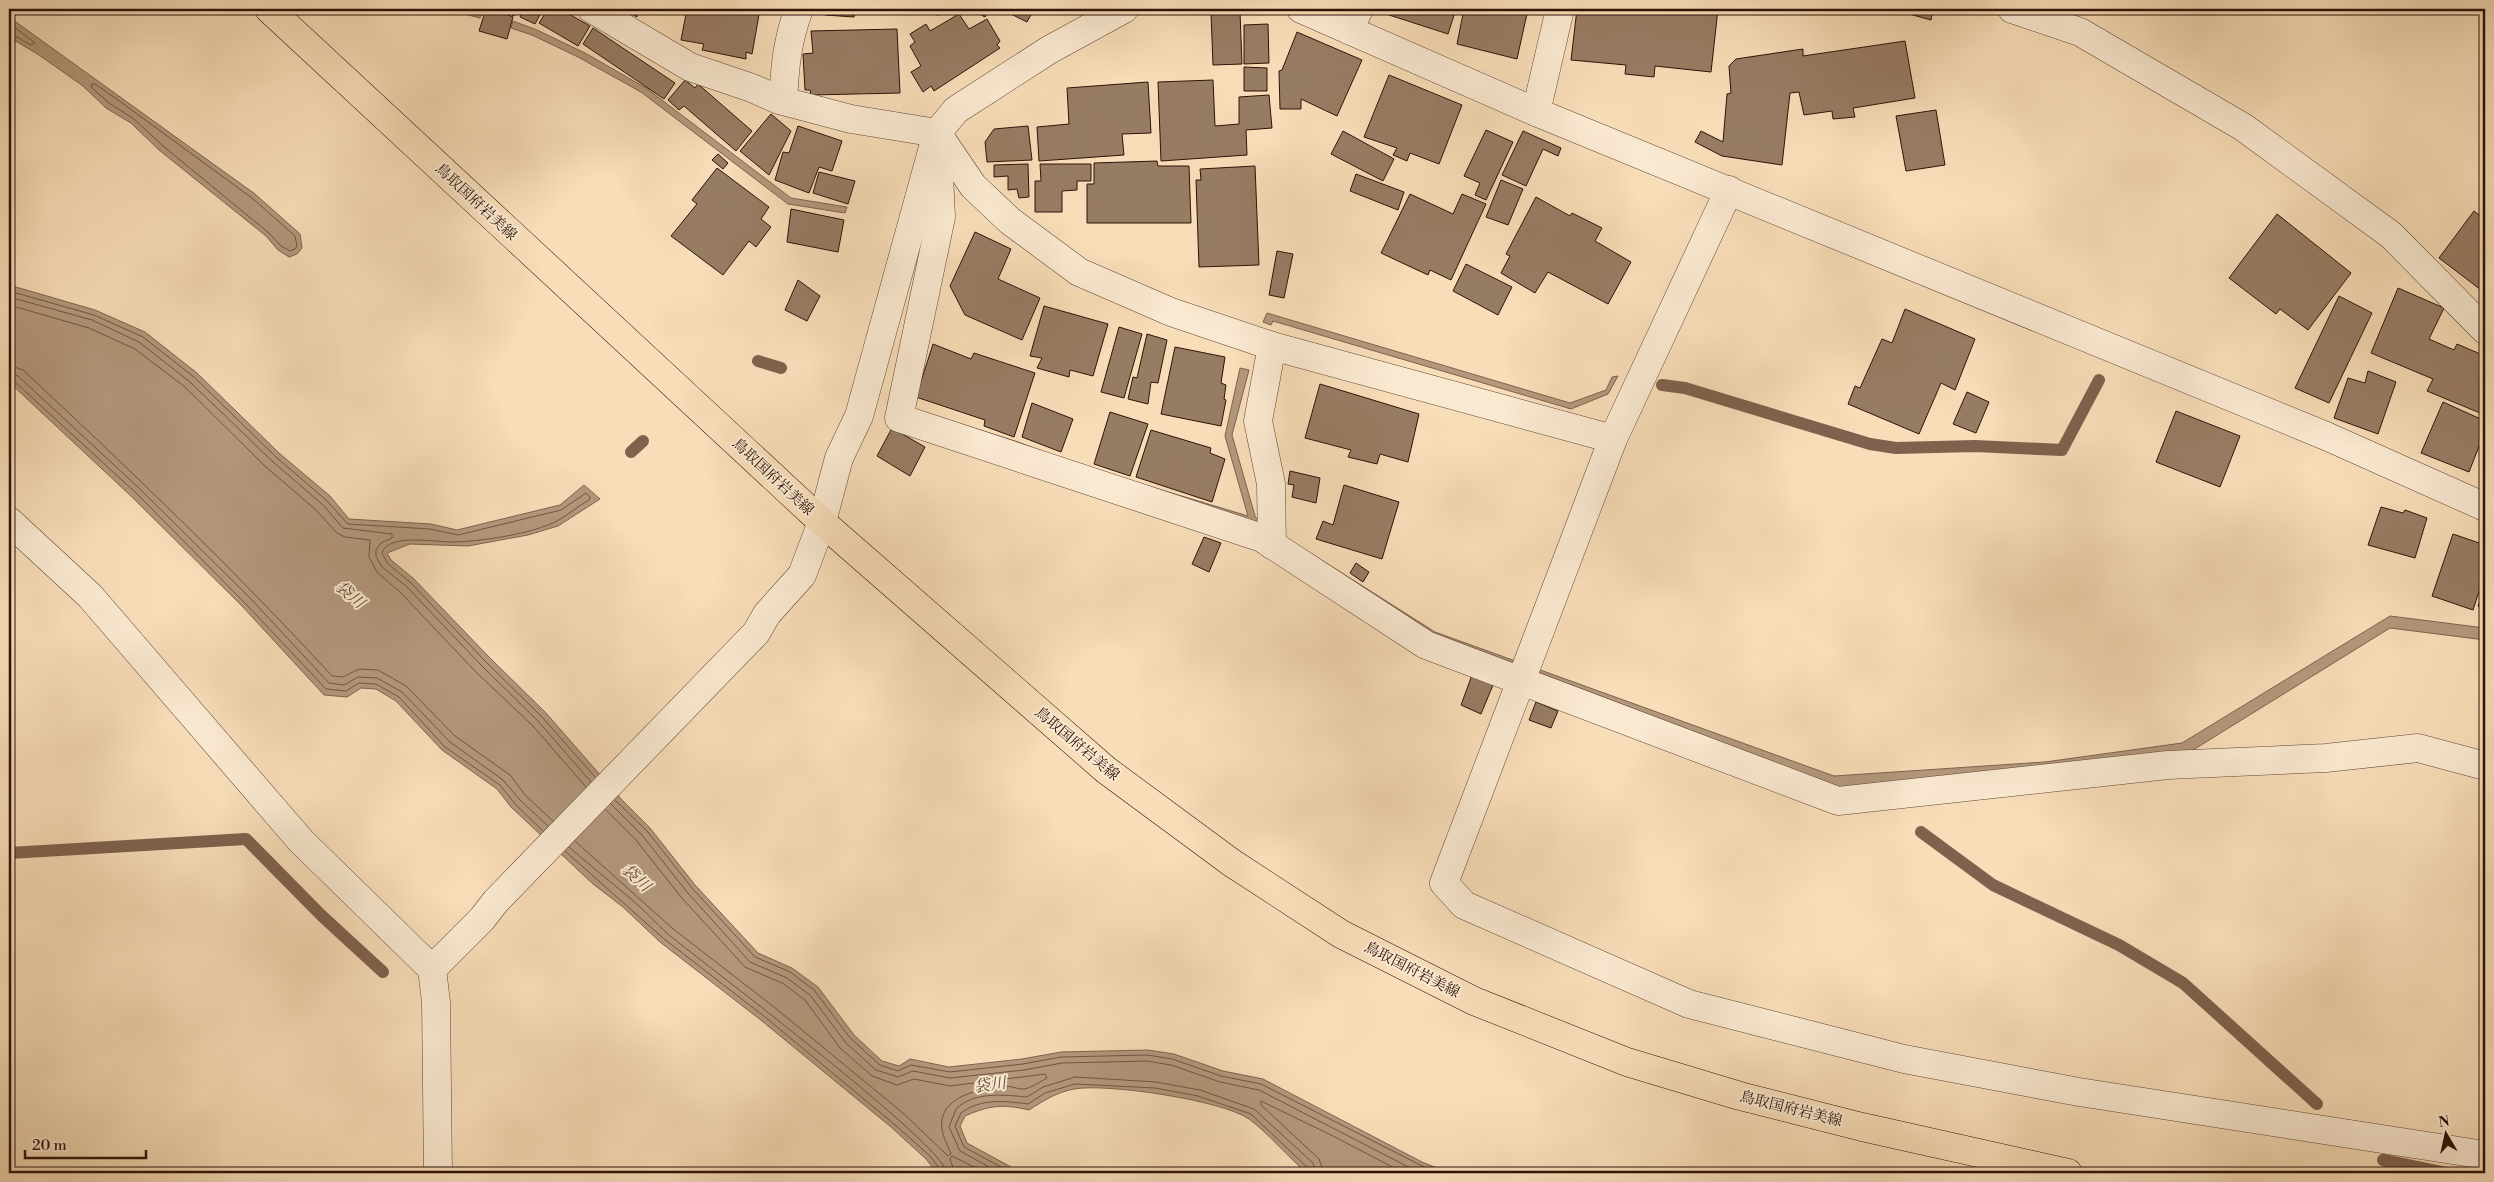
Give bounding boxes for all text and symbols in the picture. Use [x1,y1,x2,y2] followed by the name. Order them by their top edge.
[431,159,521,245] street label: 鳥取国府岩美線
[728,434,818,520] street label: 鳥取国府岩美線
[331,577,370,614] water label: 袋川
[1031,703,1123,785] street label: 鳥取国府岩美線
[617,860,656,897] water label: 袋川
[1361,938,1463,1002] street label: 鳥取国府岩美線
[973,1073,1009,1097] water label: 袋川
[1738,1087,1844,1131] street label: 鳥取国府岩美線
[2422,1110,2472,1160] north arrow
[2437,1112,2451,1132] text: N
[25,1127,146,1159] scale bar
[32,1136,67,1155] text: 20 m

